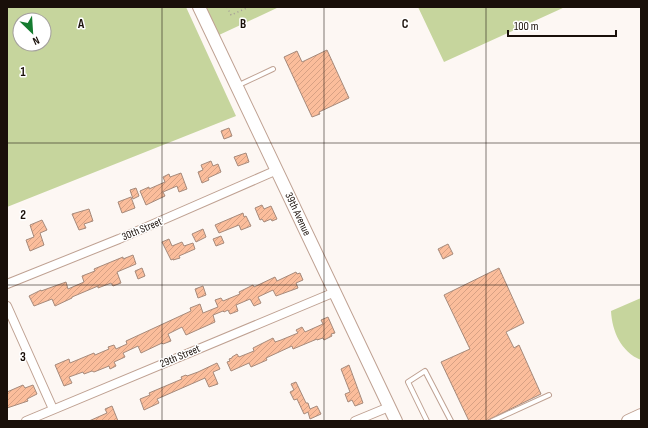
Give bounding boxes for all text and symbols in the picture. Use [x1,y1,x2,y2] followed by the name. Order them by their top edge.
[12,12,52,52] north arrow
[508,12,616,38] scale bar
[77,16,85,32] text: A
[240,16,246,32] text: B
[402,16,409,32] text: C
[514,19,539,34] text: 100 m
[30,33,41,48] text: N
[20,64,26,80] text: 1
[282,190,314,238] street label: 39th Avenue
[20,207,26,223] text: 2
[120,214,165,243] street label: 30th Street
[158,341,203,370] street label: 29th Street
[20,349,26,365] text: 3

